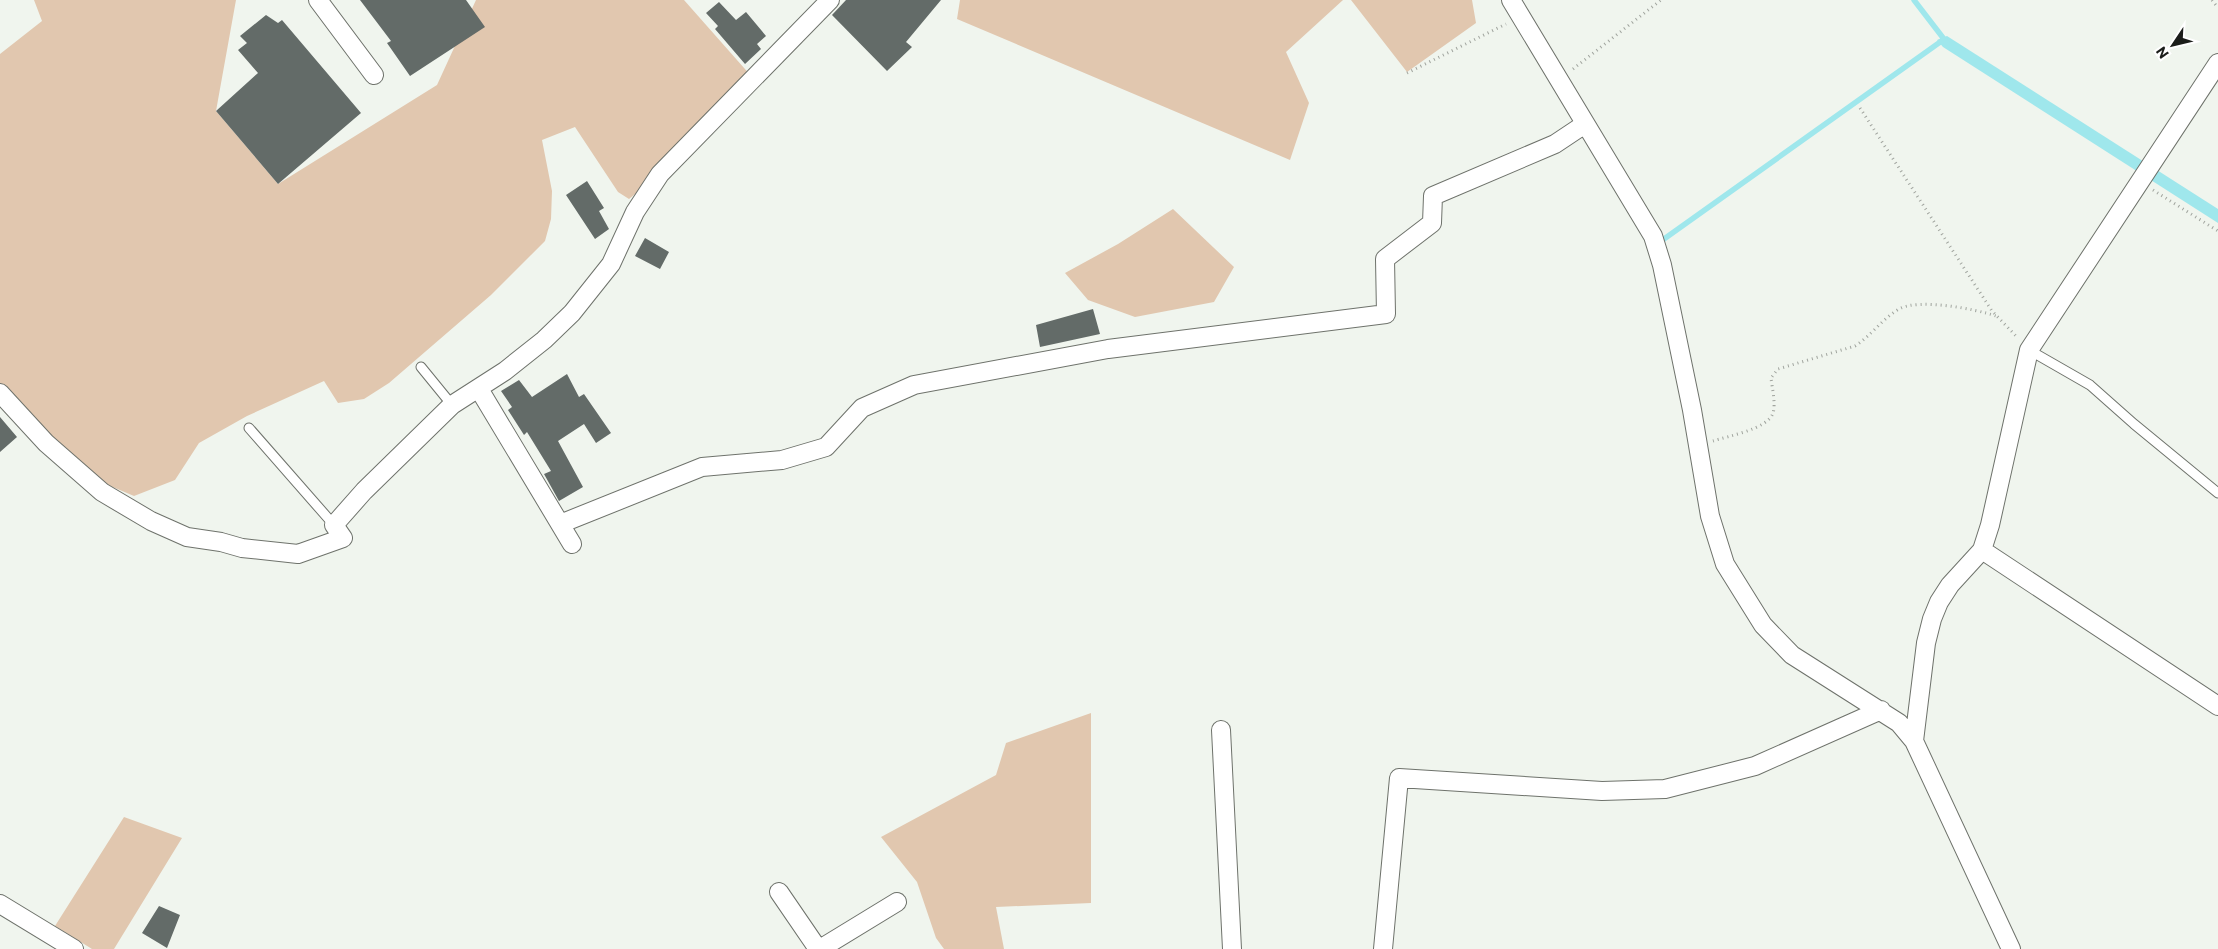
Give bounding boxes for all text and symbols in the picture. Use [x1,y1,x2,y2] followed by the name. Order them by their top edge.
[2148,20,2198,70] north arrow
[2152,44,2172,62] text: N

